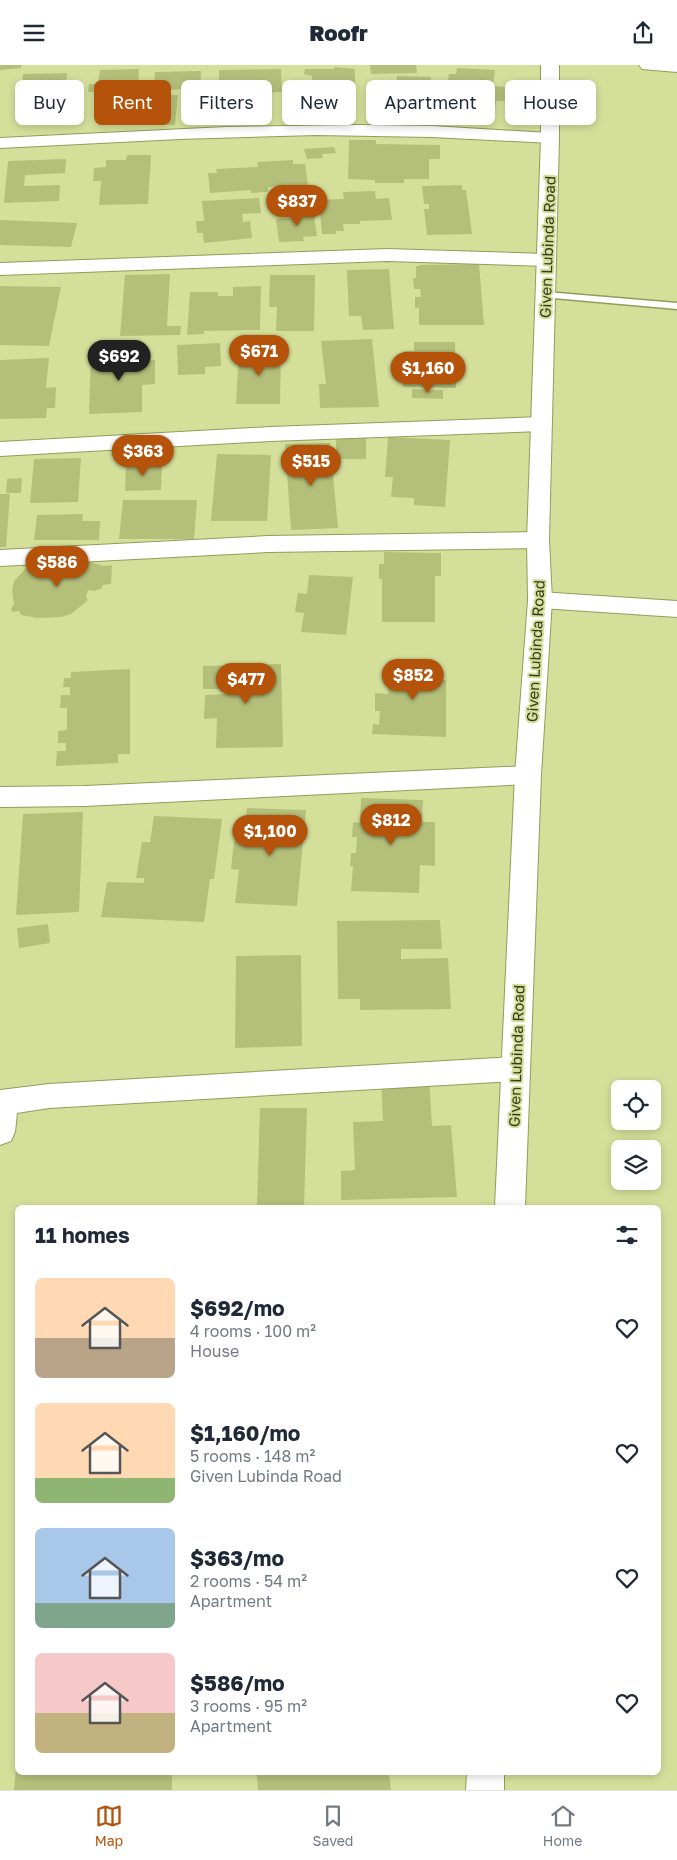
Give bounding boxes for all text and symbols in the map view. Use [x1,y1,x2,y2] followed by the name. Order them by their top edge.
[20,19,48,47] icon: menu
[309,19,368,46] text: Roofr
[629,19,657,47] icon: share
[15,80,84,125] chip: Buy
[94,80,171,125] chip: Rent
[181,80,272,125] chip: Filters
[282,80,356,125] chip: New
[366,80,495,125] chip: Apartment
[505,80,596,125] chip: House
[536,176,558,318] street label: Given Lubinda Road
[267,185,327,227] pin: $837
[277,191,317,211] text: $837
[229,335,289,377] pin: $671
[89,339,149,382] pin: $692
[240,341,278,361] text: $671
[99,346,139,366] text: $692
[387,351,469,394] pin: $1,160
[402,358,454,378] text: $1,160
[113,435,173,477] pin: $363
[123,441,163,461] text: $363
[281,445,341,487] pin: $515
[292,451,330,471] text: $515
[27,545,87,588] pin: $586
[37,552,77,572] text: $586
[522,579,548,723] street label: Given Lubinda Road
[383,659,443,701] pin: $852
[216,663,276,705] pin: $477
[393,665,433,685] text: $852
[227,669,265,689] text: $477
[361,803,421,846] pin: $812
[372,810,410,830] text: $812
[229,815,311,857] pin: $1,100
[243,821,297,841] text: $1,100
[505,985,527,1127] street label: Given Lubinda Road
[611,1080,661,1190] map controls
[611,1080,661,1130] button: locate
[611,1140,661,1190] button: layers
[613,1221,641,1249] icon: filters
[35,1222,130,1248] text: 11 homes
[190,1295,285,1321] text: $692/mo
[75,1298,135,1358] icon: home
[613,1314,641,1342] icon: heart
[190,1321,316,1341] text: 4 rooms · 100 m²
[190,1341,239,1361] text: House
[190,1420,300,1446] text: $1,160/mo
[75,1423,135,1483] icon: home
[613,1439,641,1467] icon: heart
[190,1446,315,1466] text: 5 rooms · 148 m²
[190,1466,342,1486] text: Given Lubinda Road
[190,1545,284,1571] text: $363/mo
[75,1548,135,1608] icon: home
[613,1564,641,1592] icon: heart
[190,1571,307,1591] text: 2 rooms · 54 m²
[190,1591,272,1611] text: Apartment
[190,1670,285,1696] text: $586/mo
[75,1673,135,1733] icon: home
[613,1689,641,1717] icon: heart
[190,1696,307,1716] text: 3 rooms · 95 m²
[190,1716,272,1736] text: Apartment
[95,1802,123,1849] tab: Map
[313,1802,353,1849] tab: Saved
[543,1802,582,1849] tab: Home

